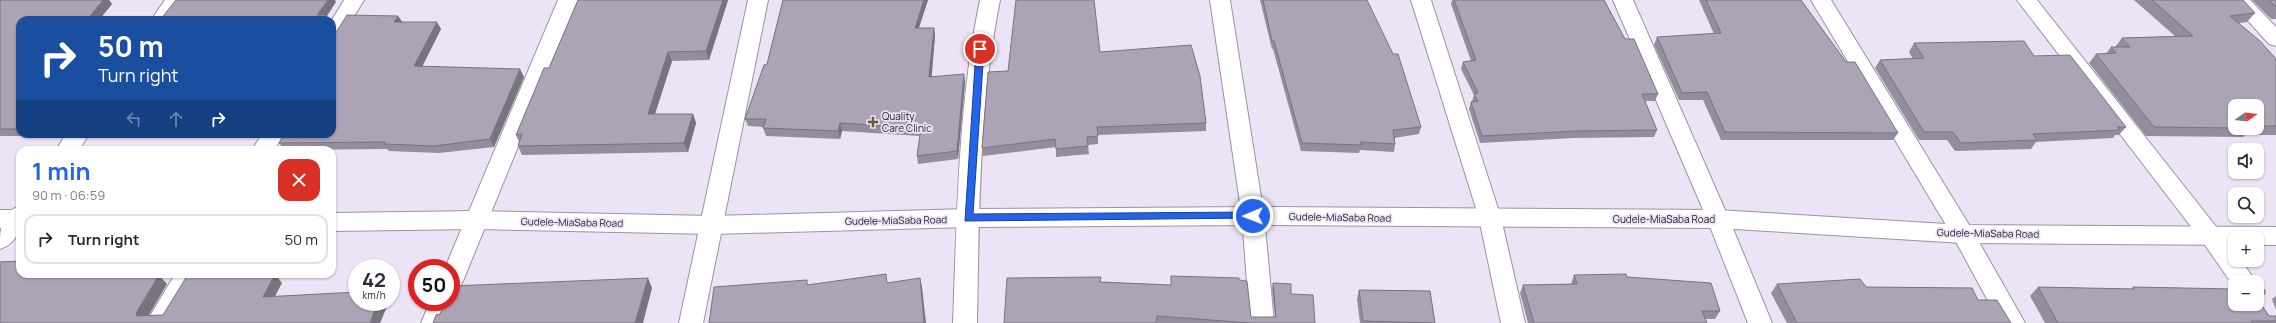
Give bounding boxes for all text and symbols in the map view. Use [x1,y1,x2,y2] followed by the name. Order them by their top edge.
[98,27,164,65] text: 50 m
[32,32,84,84] icon: right
[963,32,997,66] pin
[969,38,991,60] icon: arrive
[98,63,179,87] text: Turn right
[2228,99,2264,135] north arrow
[2228,99,2264,311] map controls
[123,108,145,130] icon: left
[165,108,187,130] icon: ahead
[207,108,229,130] icon: right
[882,109,932,135] place label: Quality Care Clinic
[867,116,879,128] marker: Quality Care Clinic
[2228,143,2264,179] button: sound
[32,154,91,187] text: 1 min
[278,159,320,201] button: close
[32,186,105,204] text: 90 m · 06:59
[2228,187,2264,223] button: search
[1232,195,1274,237] position arrow
[1289,209,1391,225] street label: Gudele-MiaSaba Road
[845,212,947,228] street label: Gudele-MiaSaba Road
[1613,212,1715,226] street label: Gudele-MiaSaba Road
[521,214,623,230] street label: Gudele-MiaSaba Road
[1937,225,2039,241] street label: Gudele-MiaSaba Road
[34,228,56,250] icon: right
[68,229,139,250] text: Turn right
[284,229,318,250] text: 50 m
[2228,231,2264,267] button: +
[408,259,460,311] speed limit sign: 50
[362,266,386,293] text: 42
[2228,275,2264,311] button: −
[362,288,386,302] text: km/h

